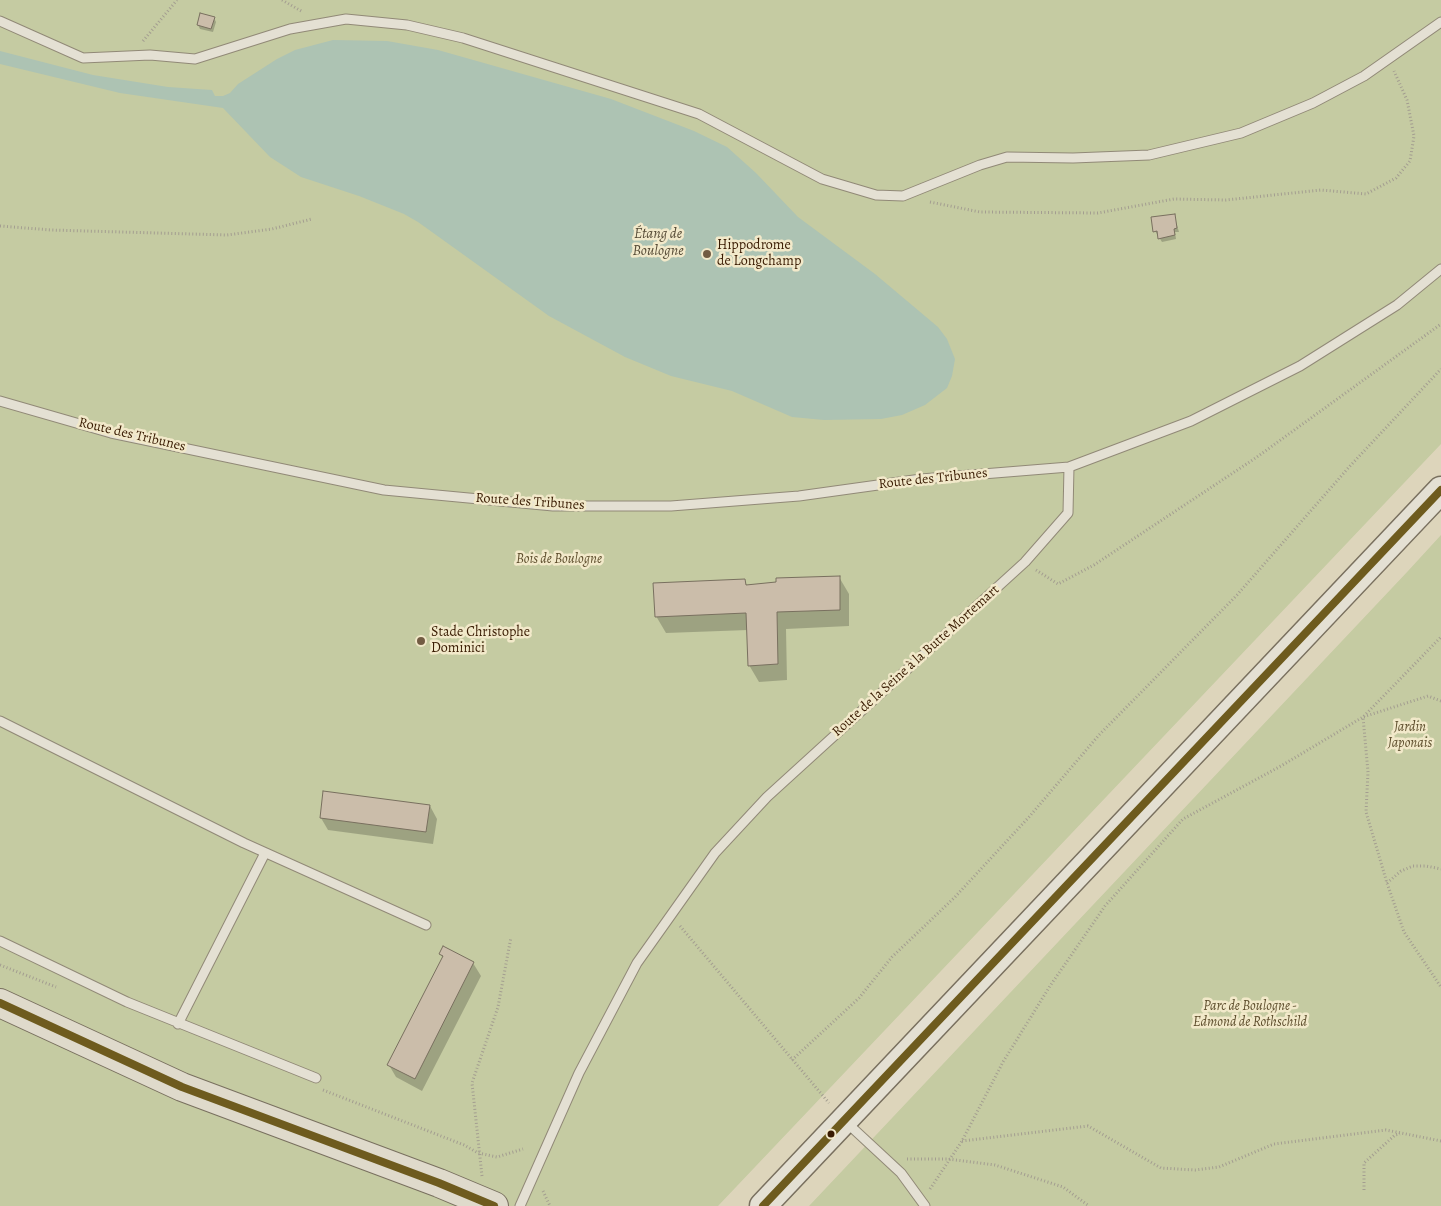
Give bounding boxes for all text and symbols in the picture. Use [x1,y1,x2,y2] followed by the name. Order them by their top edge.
[632,225,684,260] water label: Étang de Boulogne
[717,238,801,270] place label: Hippodrome de Longchamp
[701,248,713,260] marker: Hippodrome de Longchamp
[77,415,187,455] street label: Route des Tribunes
[878,465,988,493] street label: Route des Tribunes
[475,490,585,514] street label: Route des Tribunes
[516,552,602,568] park label: Bois de Boulogne
[829,582,1003,740] street label: Route de la Seine à la Butte Mortemart
[431,625,530,658] place label: Stade Christophe Dominici
[415,635,427,647] marker: Stade Christophe Dominici
[1388,720,1432,752] park label: Jardin Japonais
[1193,999,1307,1032] park label: Parc de Boulogne - Edmond de Rothschild
[826,1129,836,1139] unlabelled marker

